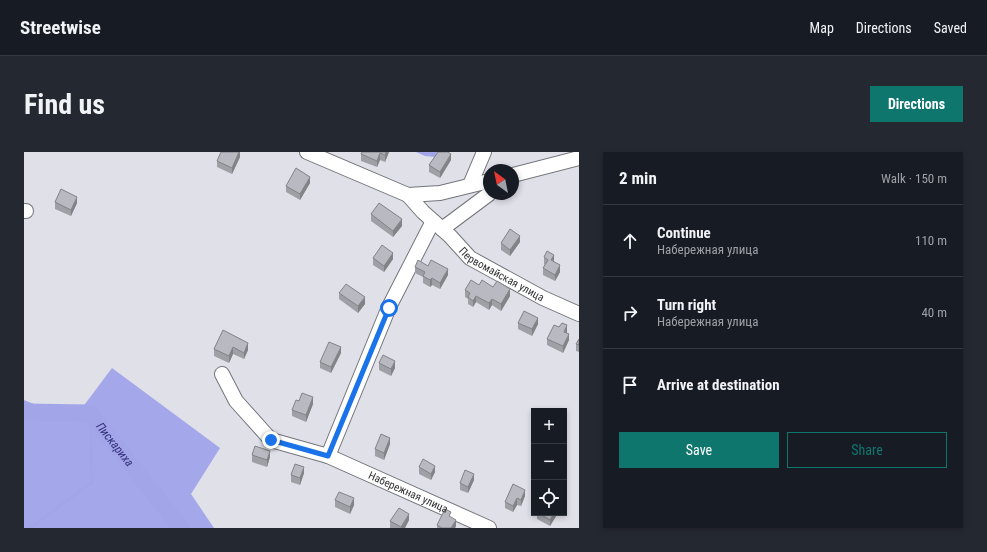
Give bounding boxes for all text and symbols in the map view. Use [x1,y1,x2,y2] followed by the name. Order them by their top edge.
[20,16,101,39] text: Streetwise
[810,20,834,36] text: Map
[856,20,912,36] text: Directions
[934,20,967,36] text: Saved
[870,86,963,122] button: Directions
[24,88,105,121] text: Find us
[483,164,519,200] north arrow
[619,168,657,188] text: 2 min
[881,171,947,186] text: Walk · 150 m
[657,224,711,242] text: Continue
[619,230,641,252] icon: ahead
[915,233,947,248] text: 110 m
[657,242,758,257] text: Набережная улица
[457,244,547,304] street label: Первомайская улица
[657,296,716,314] text: Turn right
[380,299,398,317] route start
[619,302,641,324] icon: right
[921,305,947,320] text: 40 m
[657,314,758,329] text: Набережная улица
[619,374,641,396] icon: arrive
[657,376,780,394] text: Arrive at destination
[531,408,567,516] map controls
[531,408,567,444] button: +
[93,420,136,469] water label: Пискариха
[262,431,280,449] route end
[619,432,779,468] button: Save
[787,432,947,468] button: Share
[531,444,567,480] button: −
[366,468,450,515] street label: Набережная улица
[531,480,567,516] button: locate

